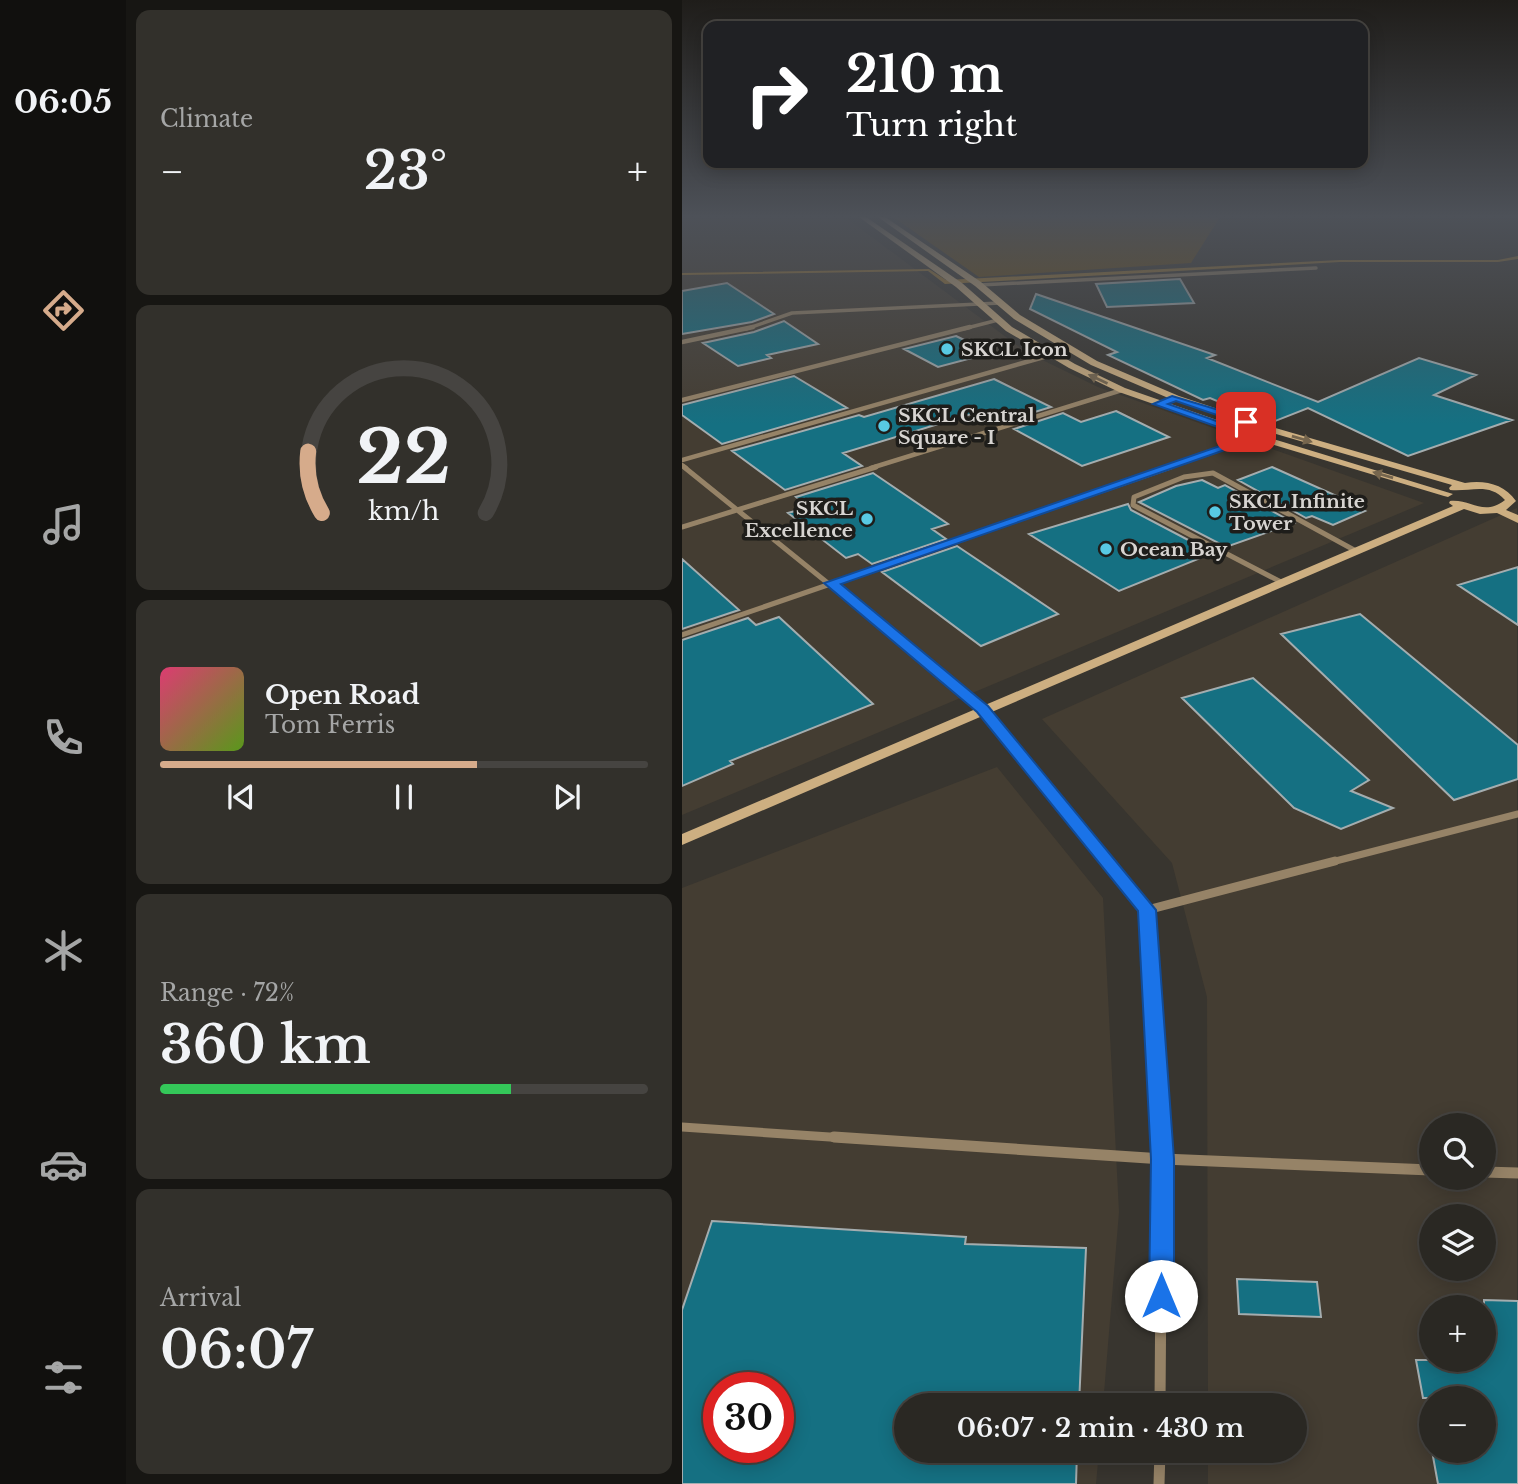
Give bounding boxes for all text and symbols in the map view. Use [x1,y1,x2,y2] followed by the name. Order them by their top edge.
[846,44,1004,105] text: 210 m
[731,49,822,140] icon: right
[14,82,112,122] text: 06:05
[160,105,253,133] text: Climate
[846,105,1017,145] text: Turn right
[364,139,447,203] text: 23°
[160,148,184,195] text: −
[627,148,648,195] text: +
[39,286,88,335] icon: directions
[961,338,1068,361] place label: SKCL Icon
[939,341,955,357] marker: SKCL Icon
[1088,373,1108,384] one-way arrow
[1216,392,1276,452] pin
[1227,403,1265,441] icon: arrive
[898,404,1035,449] place label: SKCL Central Square - I
[357,413,451,504] text: 22
[876,418,892,434] marker: SKCL Central Square - I
[1291,434,1313,445] one-way arrow
[1372,469,1393,479] one-way arrow
[1229,490,1365,535] place label: SKCL Infinite Tower
[369,496,439,527] text: km/h
[745,497,854,542] place label: SKCL Excellence
[39,500,88,549] icon: music
[1207,504,1223,520] marker: SKCL Infinite Tower
[859,511,875,527] marker: SKCL Excellence
[1120,538,1228,561] place label: Ocean Bay
[1098,541,1114,557] marker: Ocean Bay
[265,679,420,711] text: Open Road
[265,711,395,739] text: Tom Ferris
[39,713,88,762] icon: phone
[222,778,260,816] icon: previous
[385,778,423,816] icon: pause
[548,778,586,816] icon: next
[39,926,88,975] icon: climate
[160,979,294,1007] text: Range · 72%
[160,1013,371,1077] text: 360 km
[1419,1113,1496,1463] map controls
[1419,1113,1496,1190] button: search
[39,1140,88,1189] icon: car
[1419,1204,1496,1281] button: layers
[1124,1259,1198,1333] position arrow
[160,1284,241,1312] text: Arrival
[1419,1295,1496,1372] button: +
[160,1318,313,1382] text: 06:07
[39,1353,88,1402] icon: filters
[703,1372,794,1463] speed limit sign: 30
[1419,1386,1496,1463] button: −
[957,1412,1244,1444] text: 06:07 · 2 min · 430 m

